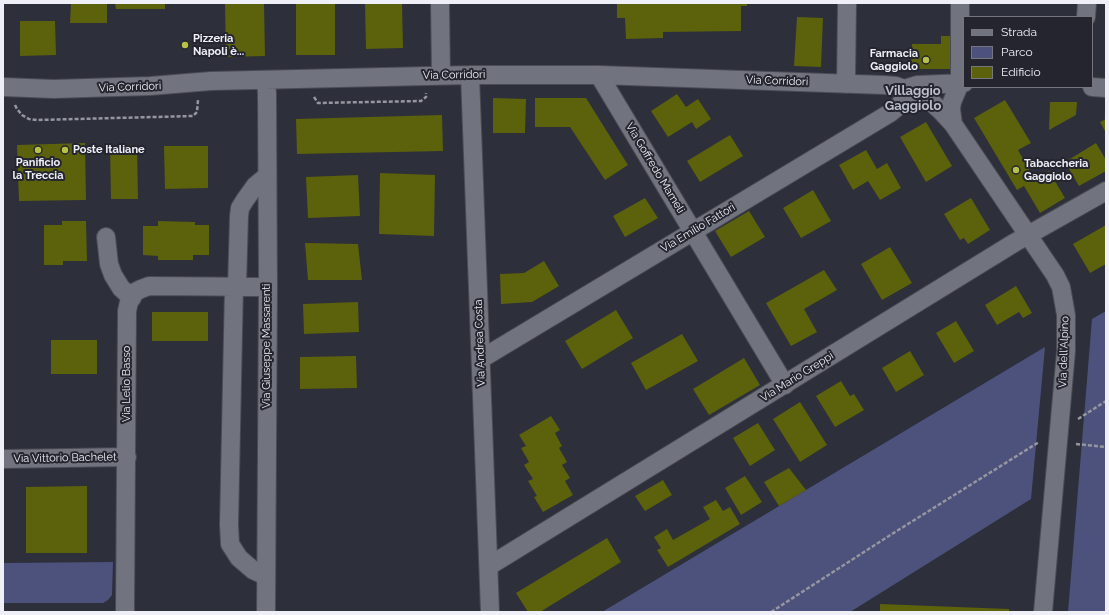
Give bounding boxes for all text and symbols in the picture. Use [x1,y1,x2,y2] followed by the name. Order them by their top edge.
[963,16,1093,88] legend
[1001,25,1037,39] text: Strada
[193,32,244,58] place label: Pizzeria Napoli è...
[180,40,190,50] marker: Pizzeria Napoli è...
[1001,45,1033,59] text: Parco
[870,47,918,73] place label: Farmacia Gaggiolo
[921,55,931,65] marker: Farmacia Gaggiolo
[1001,65,1041,79] text: Edificio
[423,68,485,82] street label: Via Corridori
[746,73,808,89] street label: Via Corridori
[99,79,161,95] street label: Via Corridori
[885,83,941,114] district label: Villaggio Gaggiolo
[623,120,687,216] street label: Via Goffredo Mameli
[73,143,145,157] place label: Poste Italiane
[33,145,43,155] marker: Panificio la Treccia
[60,145,70,155] marker: Poste Italiane
[13,156,63,182] place label: Panificio la Treccia
[1024,157,1088,183] place label: Tabaccheria Gaggiolo
[1011,165,1021,175] marker: Tabaccheria Gaggiolo
[658,201,738,255] street label: Via Emilio Fattori
[260,284,274,408] street label: Via Giuseppe Massarenti
[472,299,488,387] street label: Via Andrea Costa
[1056,316,1072,388] street label: Via dell'Alpino
[120,346,134,422] street label: Via Lelio Basso
[758,349,836,405] street label: Via Mario Greppi
[13,450,117,466] street label: Via Vittorio Bachelet

